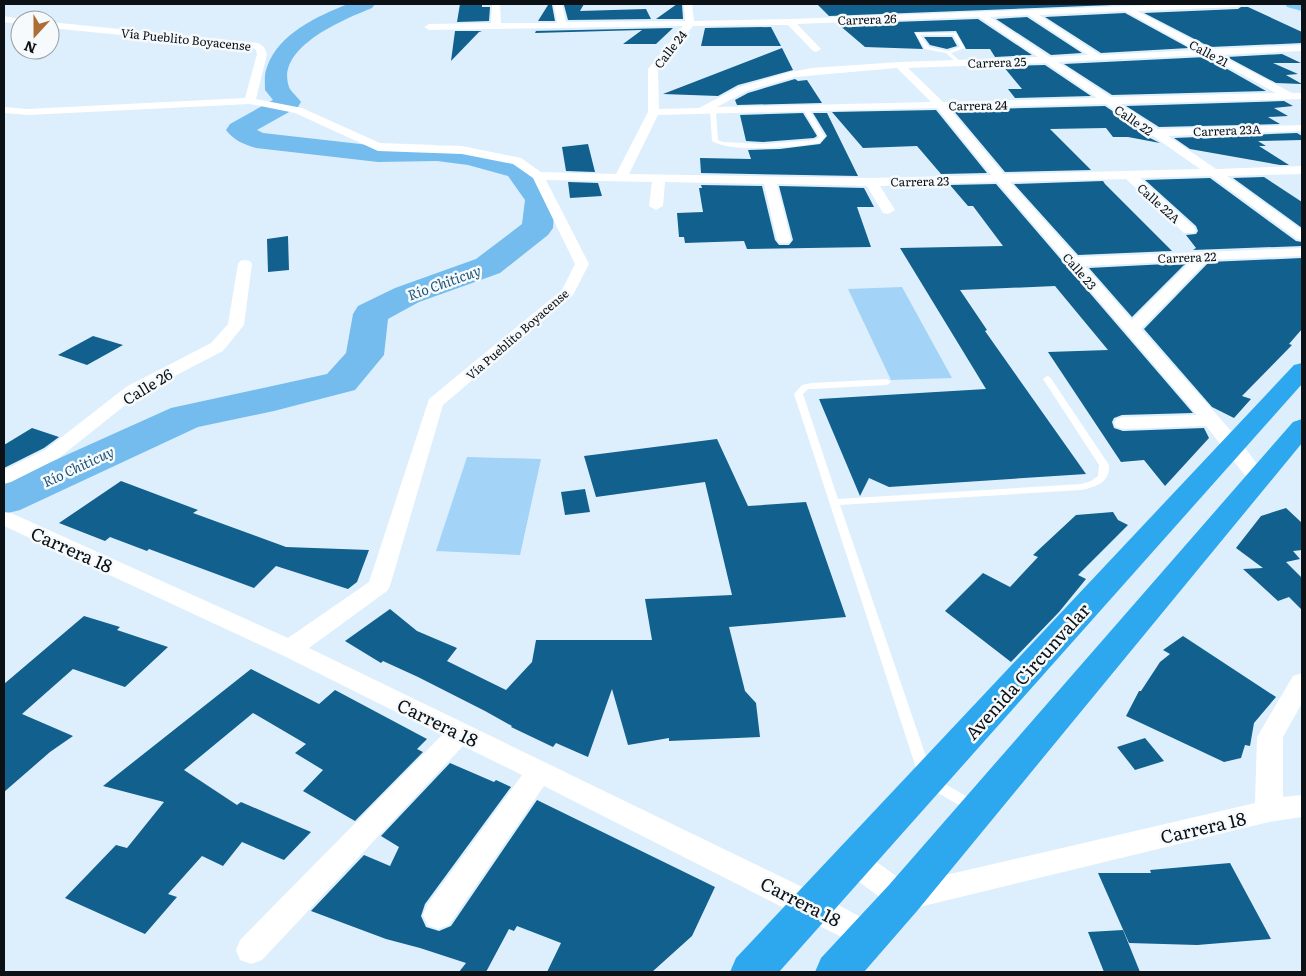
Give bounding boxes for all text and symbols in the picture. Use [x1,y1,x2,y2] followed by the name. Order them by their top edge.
[837,9,897,29] street label: Carrera 26
[10,10,60,60] north arrow
[120,23,252,55] street label: Vía Pueblito Boyacense
[649,26,691,72] street label: Calle 24
[1186,35,1232,71] street label: Calle 21
[21,37,39,60] text: N
[967,52,1027,72] street label: Carrera 25
[948,95,1008,115] street label: Carrera 24
[1111,100,1157,140] street label: Calle 22
[1193,120,1261,140] street label: Carrera 23A
[890,171,950,191] street label: Carrera 23
[1134,179,1185,227] street label: Calle 22A
[1157,247,1217,267] street label: Carrera 22
[1059,249,1101,293] street label: Calle 23
[405,260,483,304] water label: Río Chiticuy
[462,284,572,384] street label: Vía Pueblito Boyacense
[118,362,176,410] street label: Calle 26
[39,441,117,491] water label: Río Chiticuy
[27,519,117,579] street label: Carrera 18
[958,596,1096,745] street label: Avenida Circunvalar
[393,691,483,753] street label: Carrera 18
[1158,804,1248,850] street label: Carrera 18
[756,869,846,933] street label: Carrera 18

